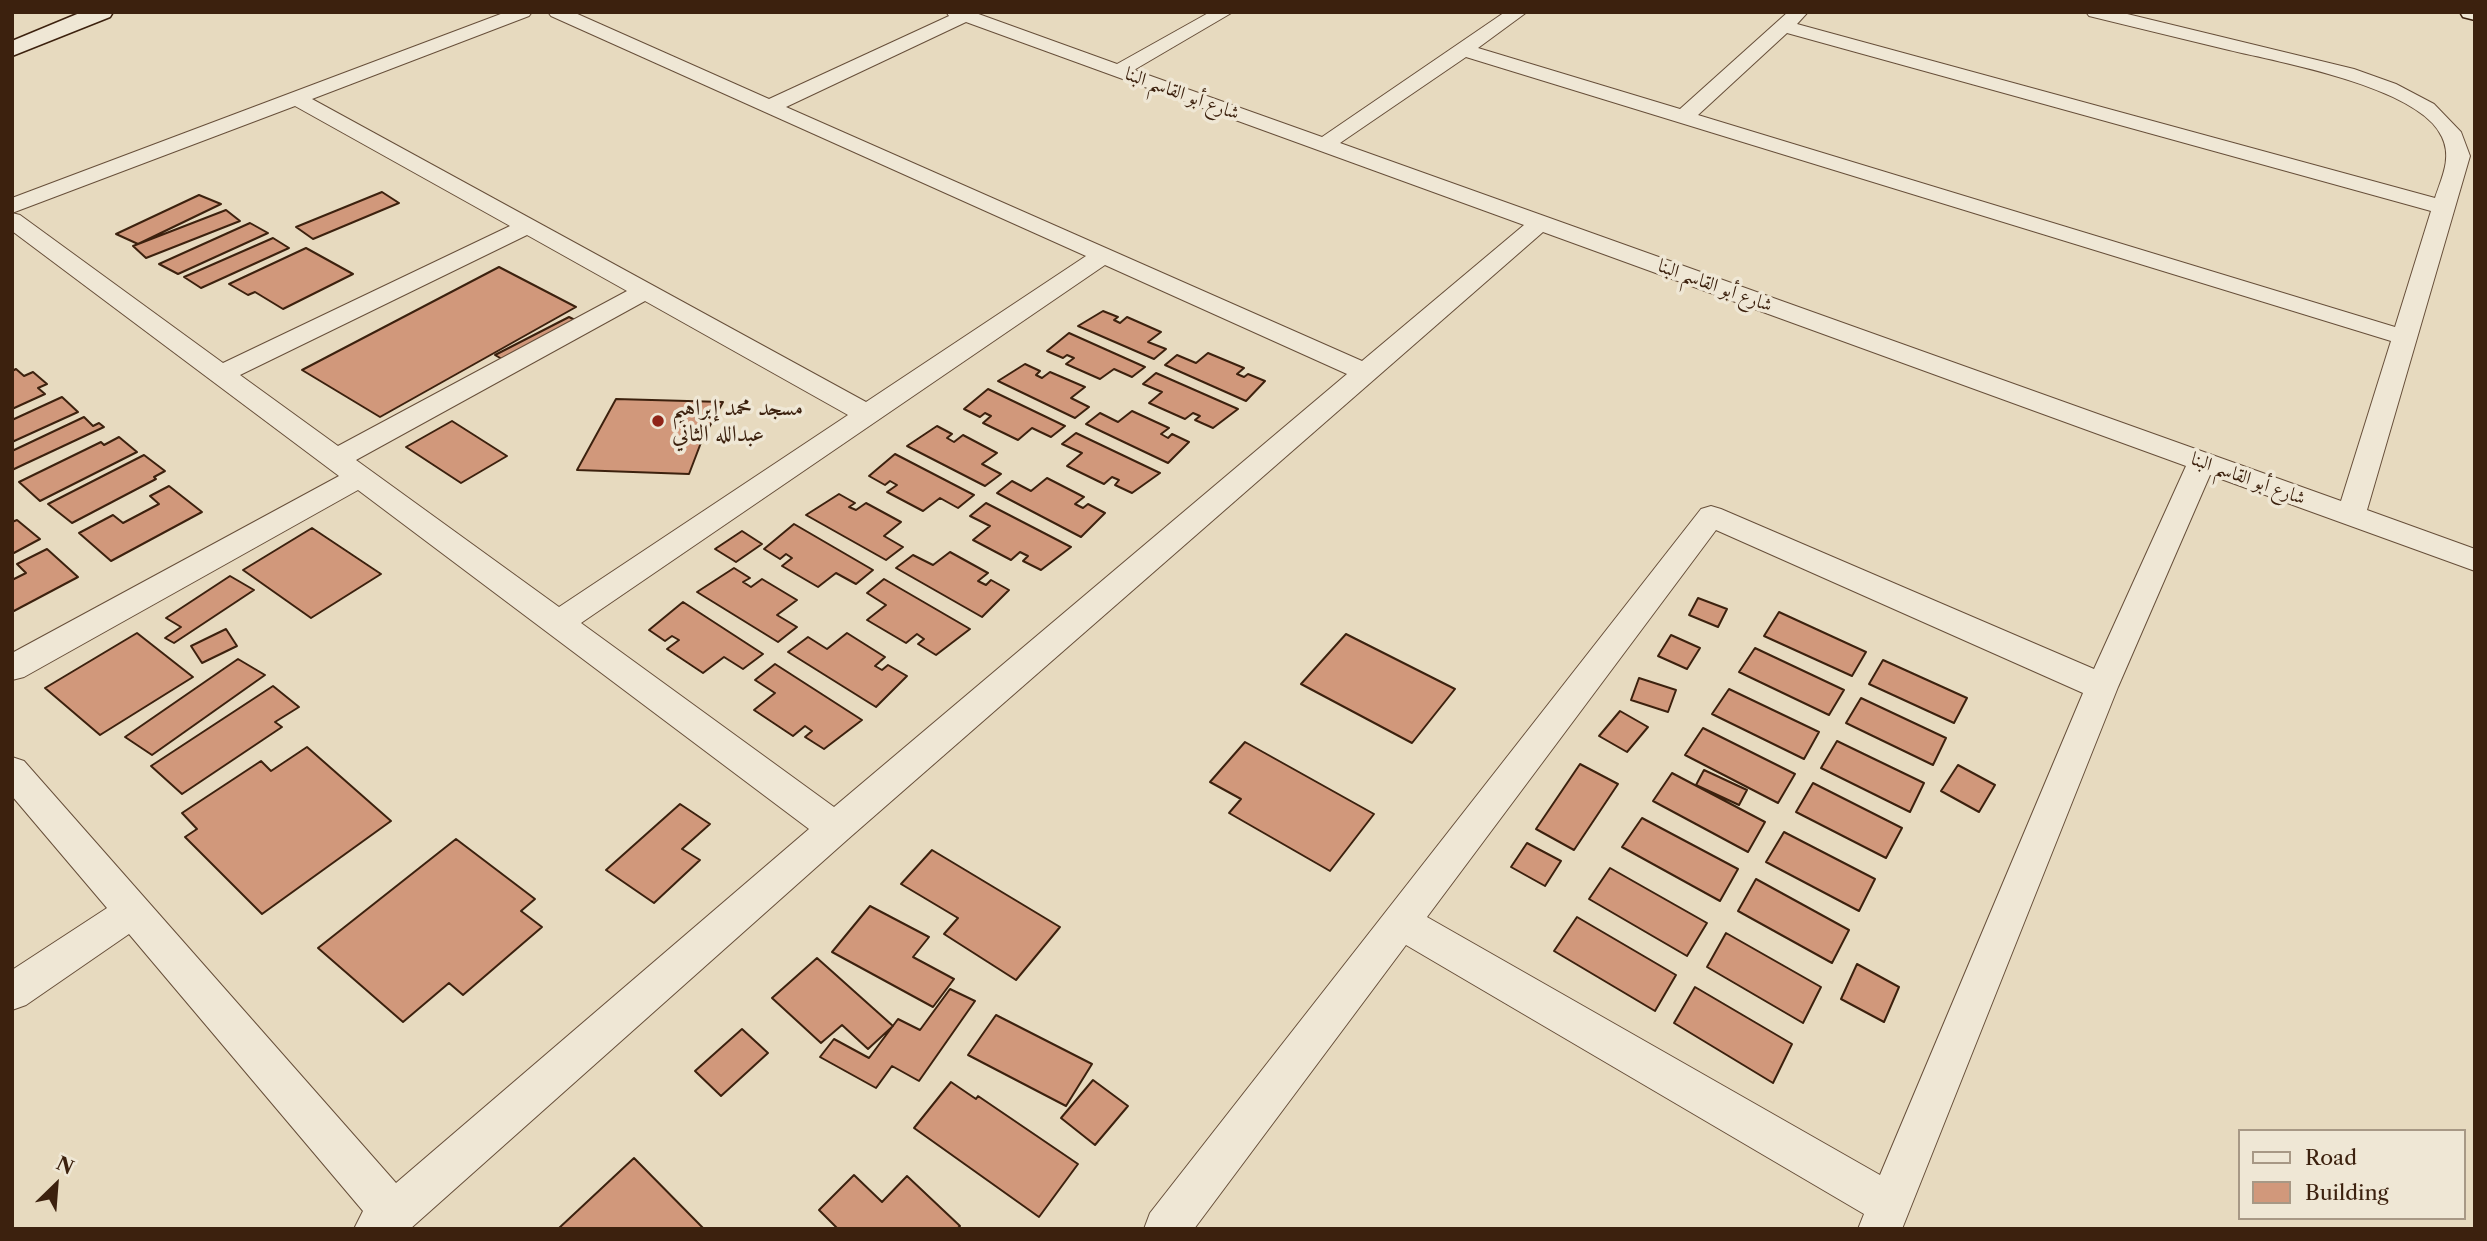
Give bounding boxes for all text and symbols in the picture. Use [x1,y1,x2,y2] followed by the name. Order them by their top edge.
[1122,63,1242,125] street label: شارع أبو القاسم البنا
[1655,255,1775,317] street label: شارع أبو القاسم البنا
[672,394,803,448] place label: مسجد محمد إبراهيم عبدالله الثاني
[650,413,666,429] marker: مسجد محمد إبراهيم عبدالله الثاني
[2188,448,2308,510] street label: شارع أبو القاسم البنا
[2238,1129,2466,1220] legend
[2305,1145,2357,1170] text: Road
[21,1150,91,1220] north arrow
[53,1152,77,1179] text: N
[2305,1180,2389,1205] text: Building

